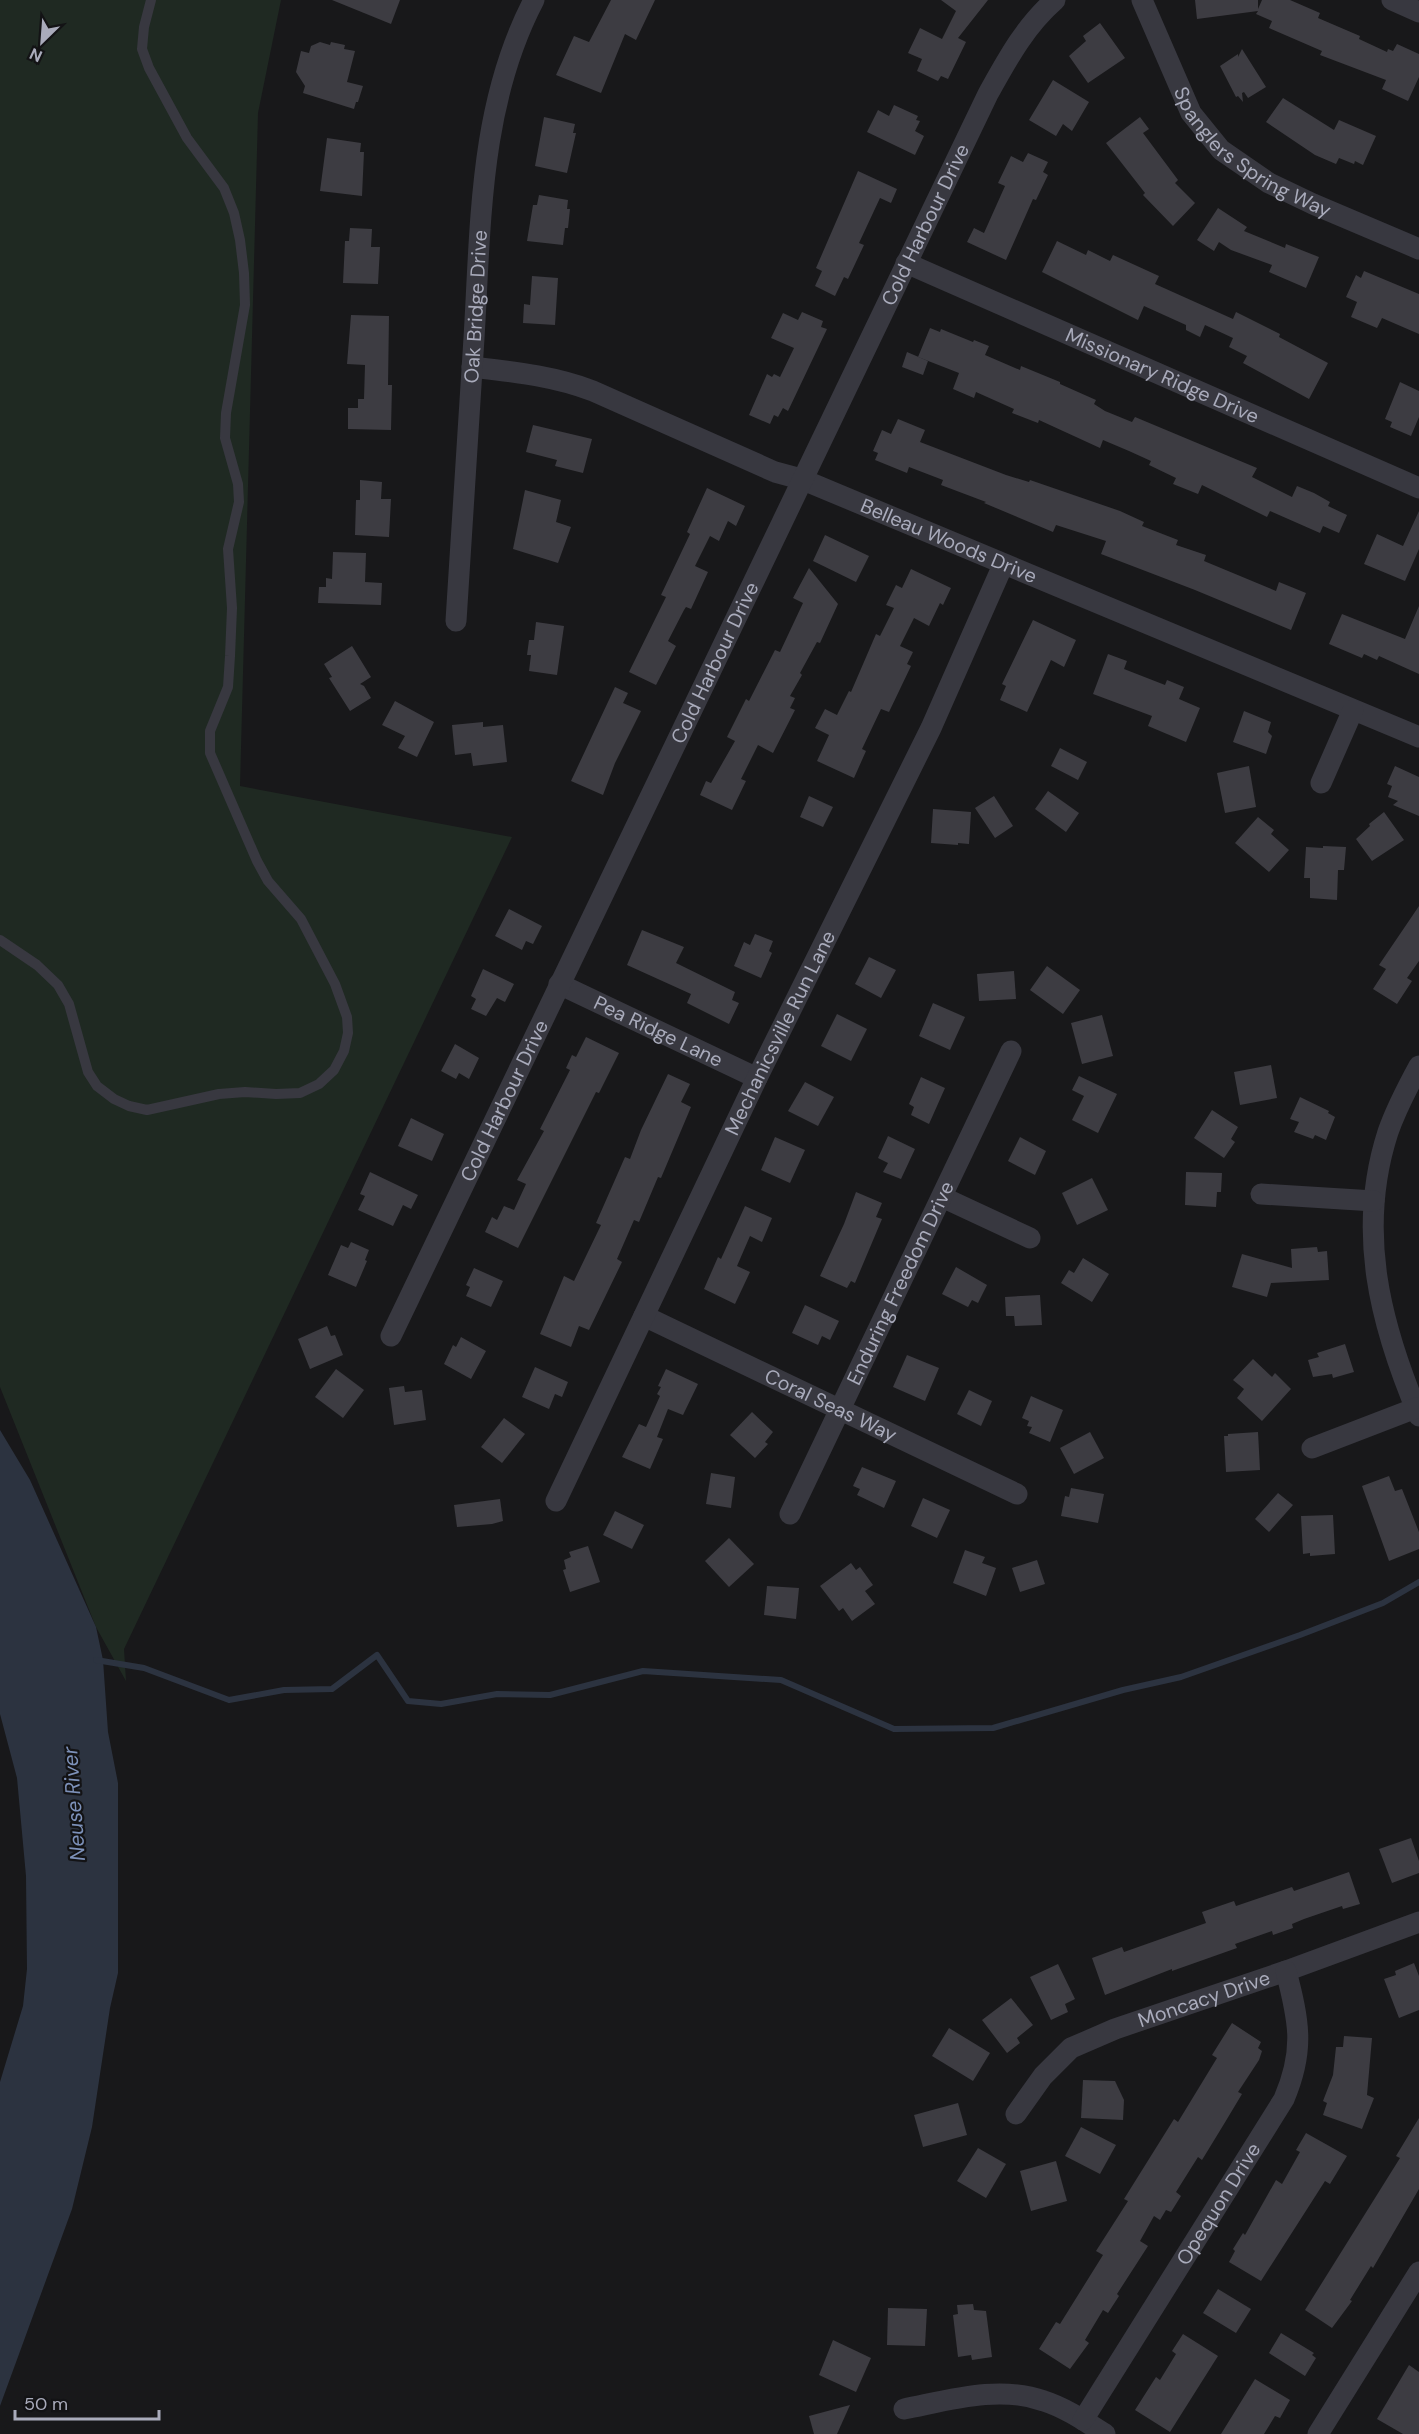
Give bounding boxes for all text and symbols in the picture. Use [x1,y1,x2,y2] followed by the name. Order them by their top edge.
[12,12,72,72] north arrow
[26,43,46,67] text: N
[1168,83,1335,223] street label: Spanglers Spring Way
[875,140,975,310] street label: Cold Harbour Drive
[458,229,493,384] street label: Oak Bridge Drive
[1062,322,1263,429] street label: Missionary Ridge Drive
[857,492,1041,589] street label: Belleau Woods Drive
[665,578,765,748] street label: Cold Harbour Drive
[719,926,841,1139] street label: Mechanicsville Run Lane
[590,989,727,1073] street label: Pea Ridge Lane
[454,1016,554,1186] street label: Cold Harbour Drive
[841,1177,960,1389] street label: Enduring Freedom Drive
[760,1362,901,1448] street label: Coral Seas Way
[56,1744,92,1862] water label: Neuse River
[1134,1964,1273,2033] street label: Moncacy Drive
[1170,2138,1266,2270] street label: Opequon Drive
[15,2383,159,2421] scale bar
[24,2392,68,2416] text: 50 m

